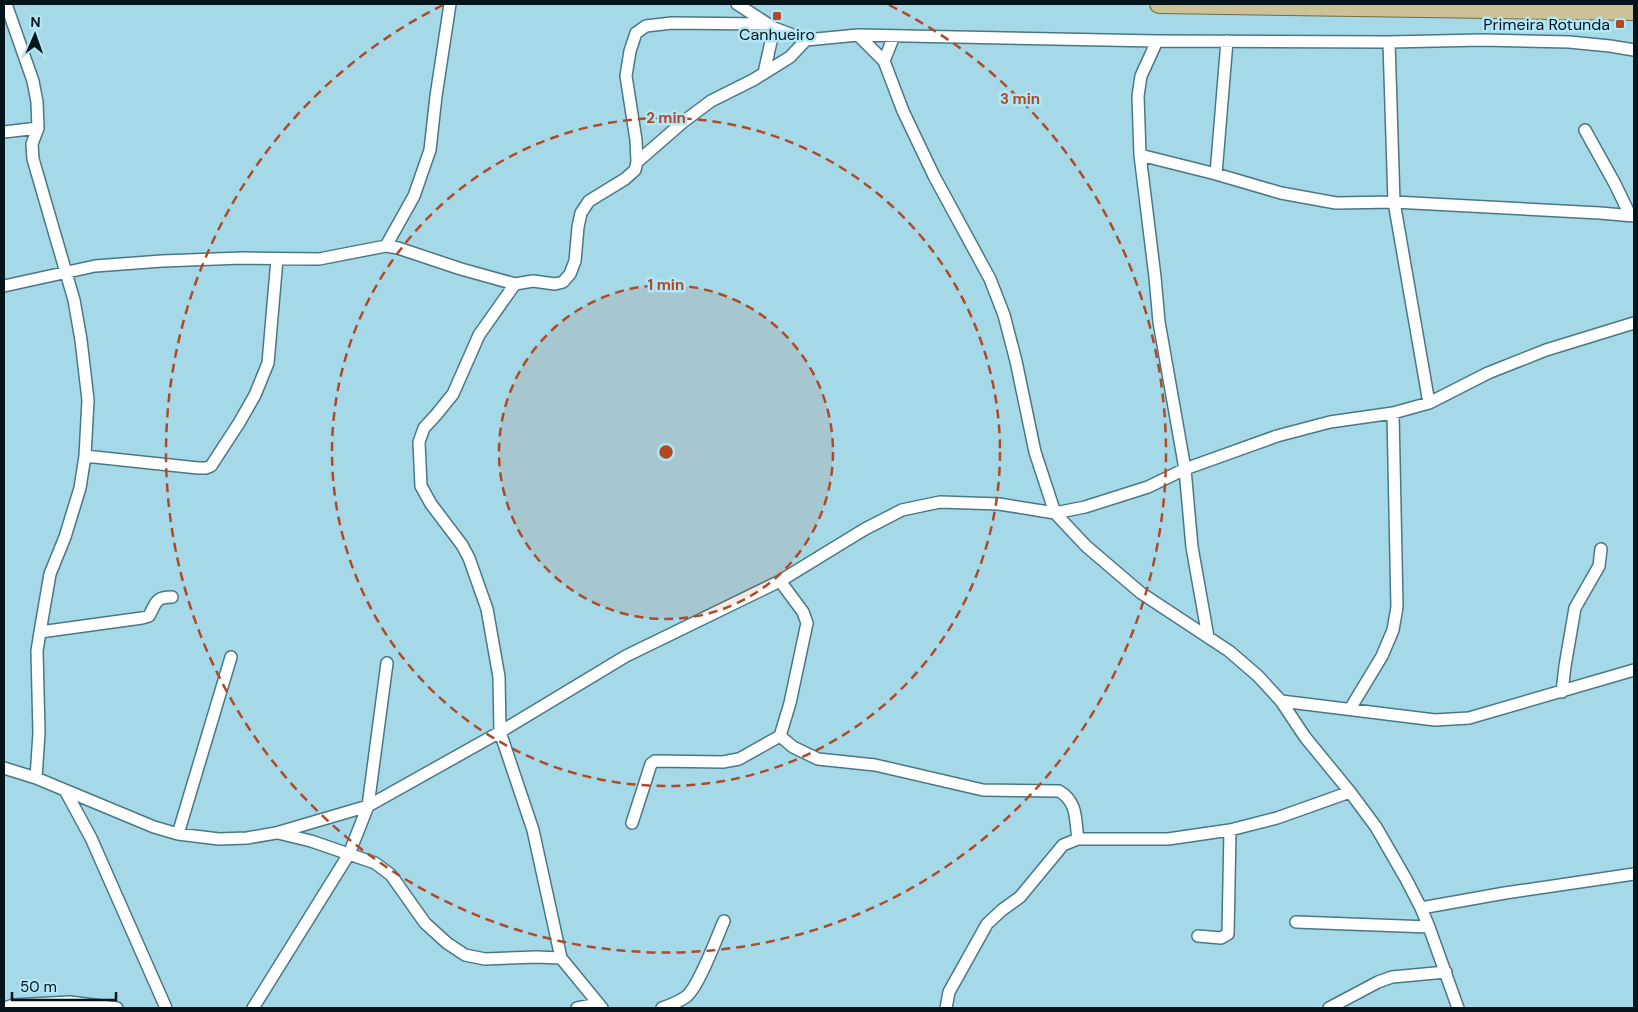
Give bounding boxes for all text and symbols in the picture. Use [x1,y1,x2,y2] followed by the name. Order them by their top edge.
[10,10,60,60] north arrow
[771,10,783,22] marker: Canhueiro
[30,13,41,31] text: N
[1483,14,1610,35] place label: Primeira Rotunda
[1614,18,1626,30] marker: Primeira Rotunda
[739,24,815,45] place label: Canhueiro
[1000,89,1040,109] text: 3 min
[646,108,686,128] text: 2 min
[648,275,684,295] text: 1 min
[657,443,675,461] centre of rings
[12,970,116,1002] scale bar
[20,977,57,997] text: 50 m

